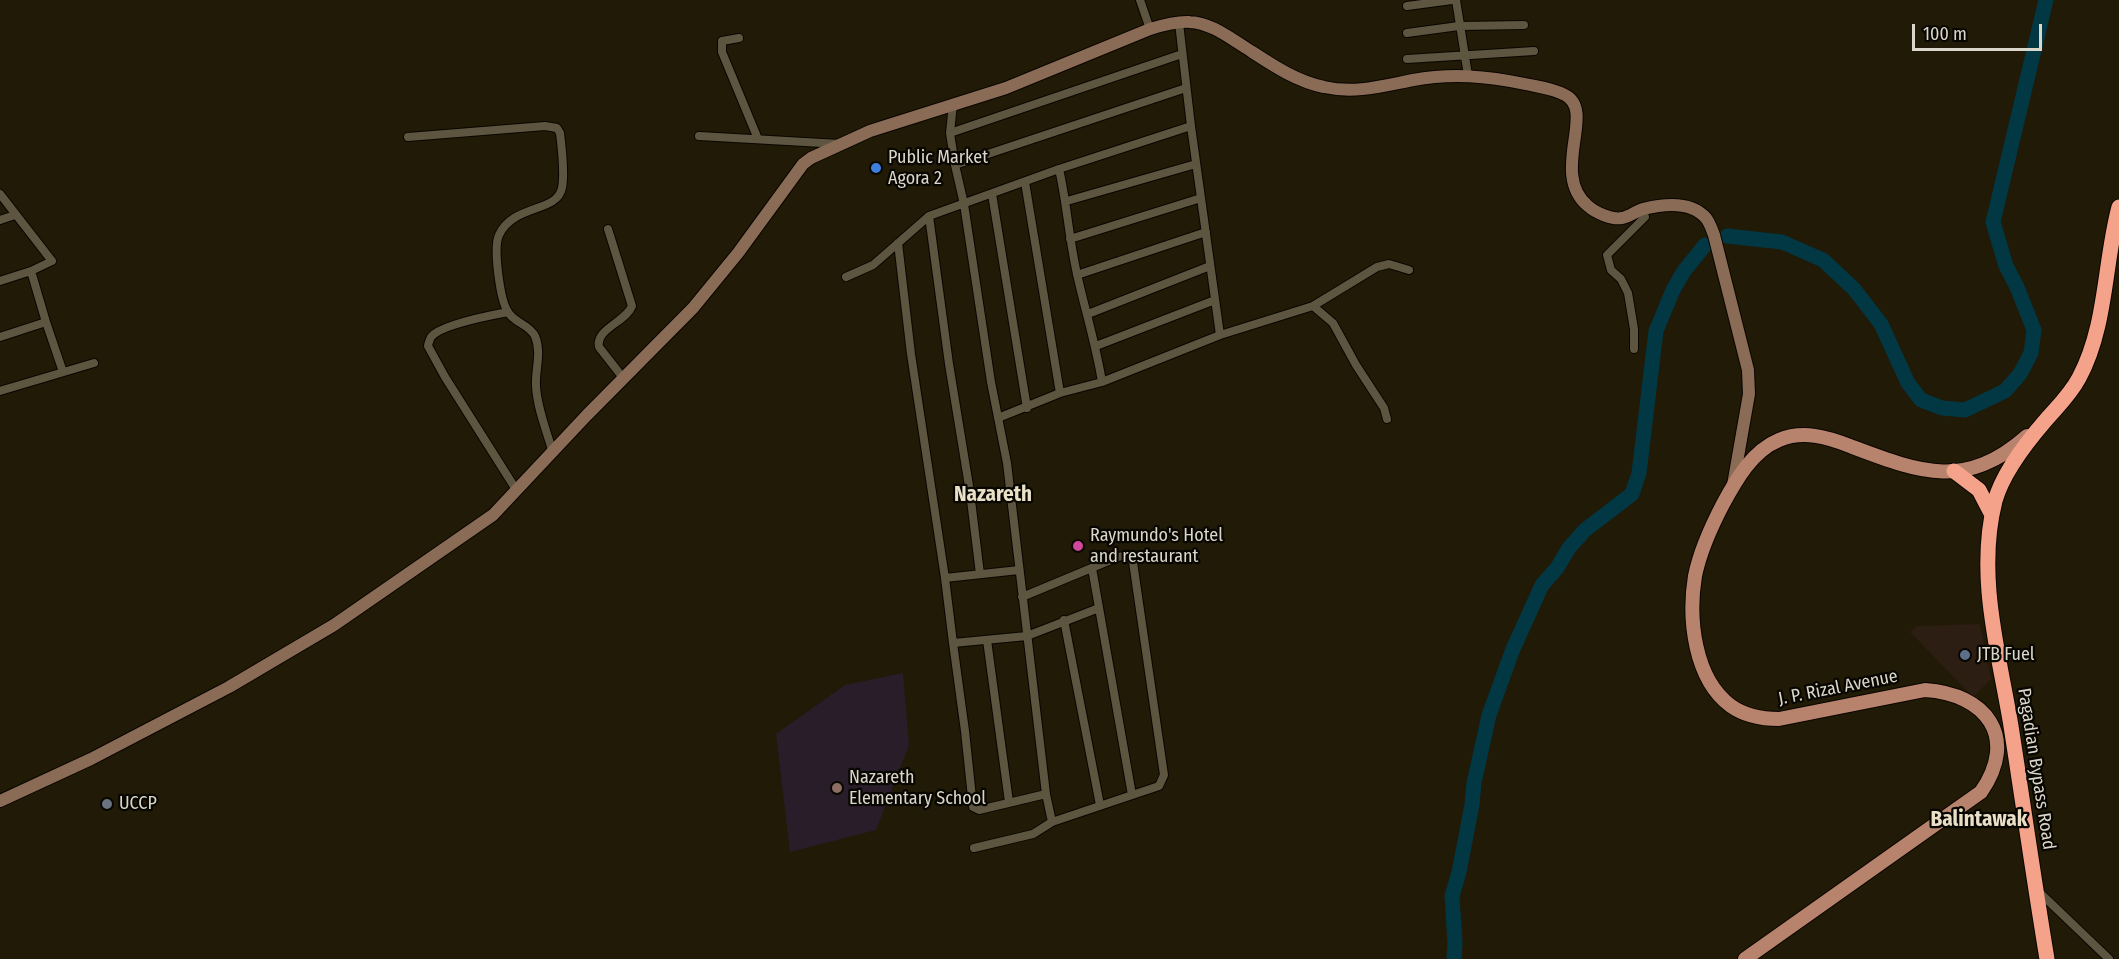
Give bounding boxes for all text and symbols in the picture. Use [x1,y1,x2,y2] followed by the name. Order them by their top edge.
[1915,12,2046,50] scale bar
[1923,23,1967,45] text: 100 m
[888,147,988,190] place label: Public Market Agora 2
[869,161,883,175] marker: Public Market Agora 2
[954,482,1032,508] district label: Nazareth
[1090,525,1223,568] place label: Raymundo's Hotel and restaurant
[1071,539,1085,553] marker: Raymundo's Hotel and restaurant
[1977,644,2035,666] place label: JTB Fuel
[1958,648,1972,662] marker: JTB Fuel
[1776,666,1900,710] street label: J. P. Rizal Avenue
[2013,687,2059,851] street label: Pagadian Bypass Road
[849,767,986,810] place label: Nazareth Elementary School
[830,781,844,795] marker: Nazareth Elementary School
[119,793,157,815] place label: UCCP
[100,797,114,811] marker: UCCP
[1931,807,2027,833] district label: Balintawak

